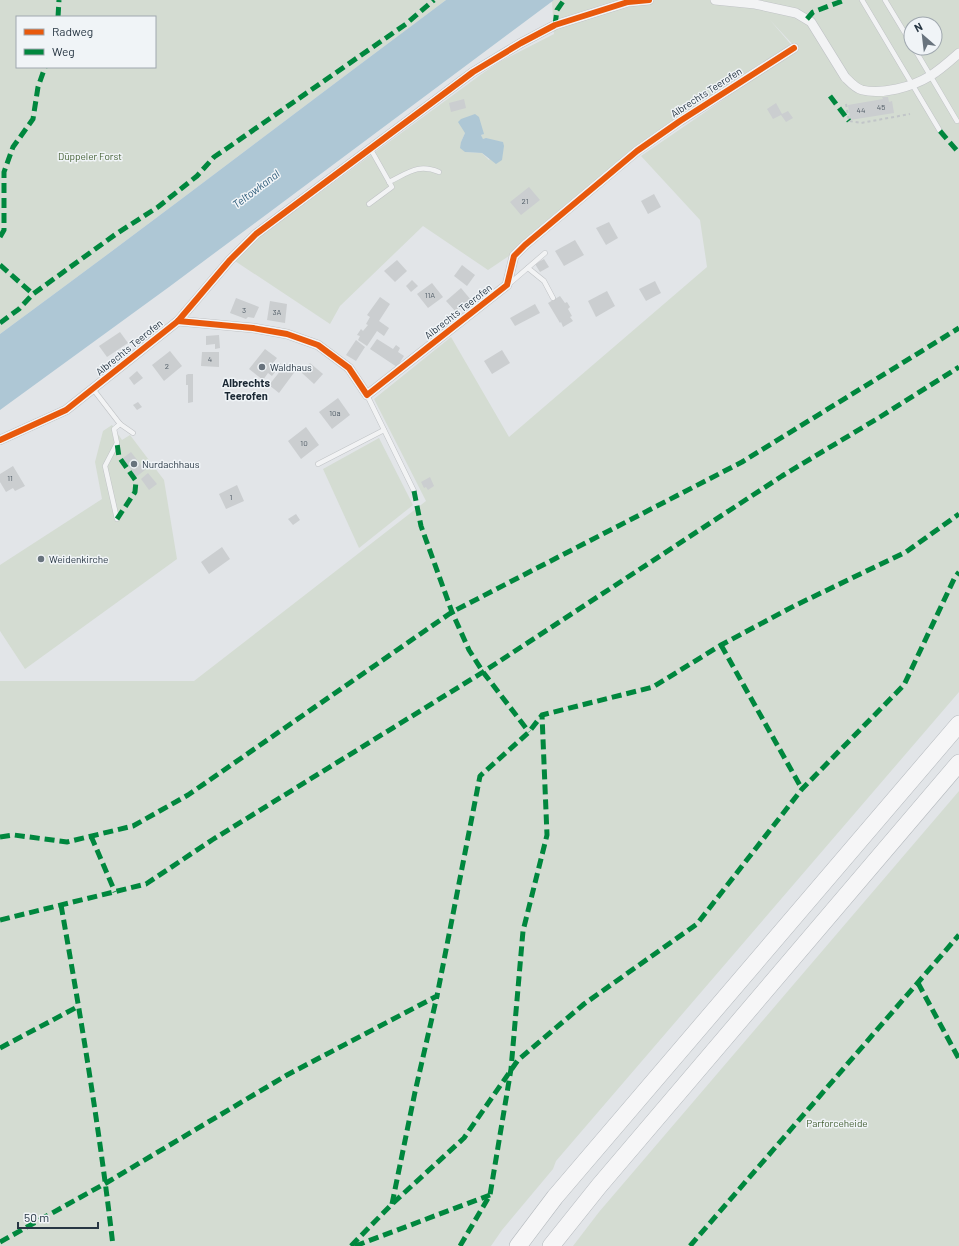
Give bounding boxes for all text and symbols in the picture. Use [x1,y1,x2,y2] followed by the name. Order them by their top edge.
[16,16,156,68] legend
[903,16,943,56] north arrow
[912,19,924,34] text: N
[52,24,93,38] text: Radweg
[52,44,75,58] text: Weg
[668,65,744,119] street label: Albrechts Teerofen
[877,102,885,112] house number: 45
[857,105,865,115] house number: 44
[58,150,122,162] park label: Düppeler Forst
[230,166,282,210] water label: Teltowkanal
[522,196,529,206] house number: 21
[422,281,494,341] street label: Albrechts Teerofen
[425,290,435,300] house number: 11A
[242,305,246,315] house number: 3
[273,307,282,317] house number: 3A
[93,316,165,378] street label: Albrechts Teerofen
[208,354,212,364] house number: 4
[165,361,169,371] house number: 2
[270,361,312,373] place label: Waldhaus
[257,362,267,372] marker: Waldhaus
[222,376,270,402] district label: Albrechts Teerofen
[329,408,341,418] house number: 10a
[300,438,308,448] house number: 10
[142,458,200,470] place label: Nurdachhaus
[129,459,139,469] marker: Nurdachhaus
[7,473,13,483] house number: 11
[230,492,233,502] house number: 1
[49,553,108,565] place label: Weidenkirche
[36,554,46,564] marker: Weidenkirche
[806,1117,868,1129] park label: Parforceheide
[18,1204,98,1230] scale bar
[24,1210,49,1224] text: 50 m

